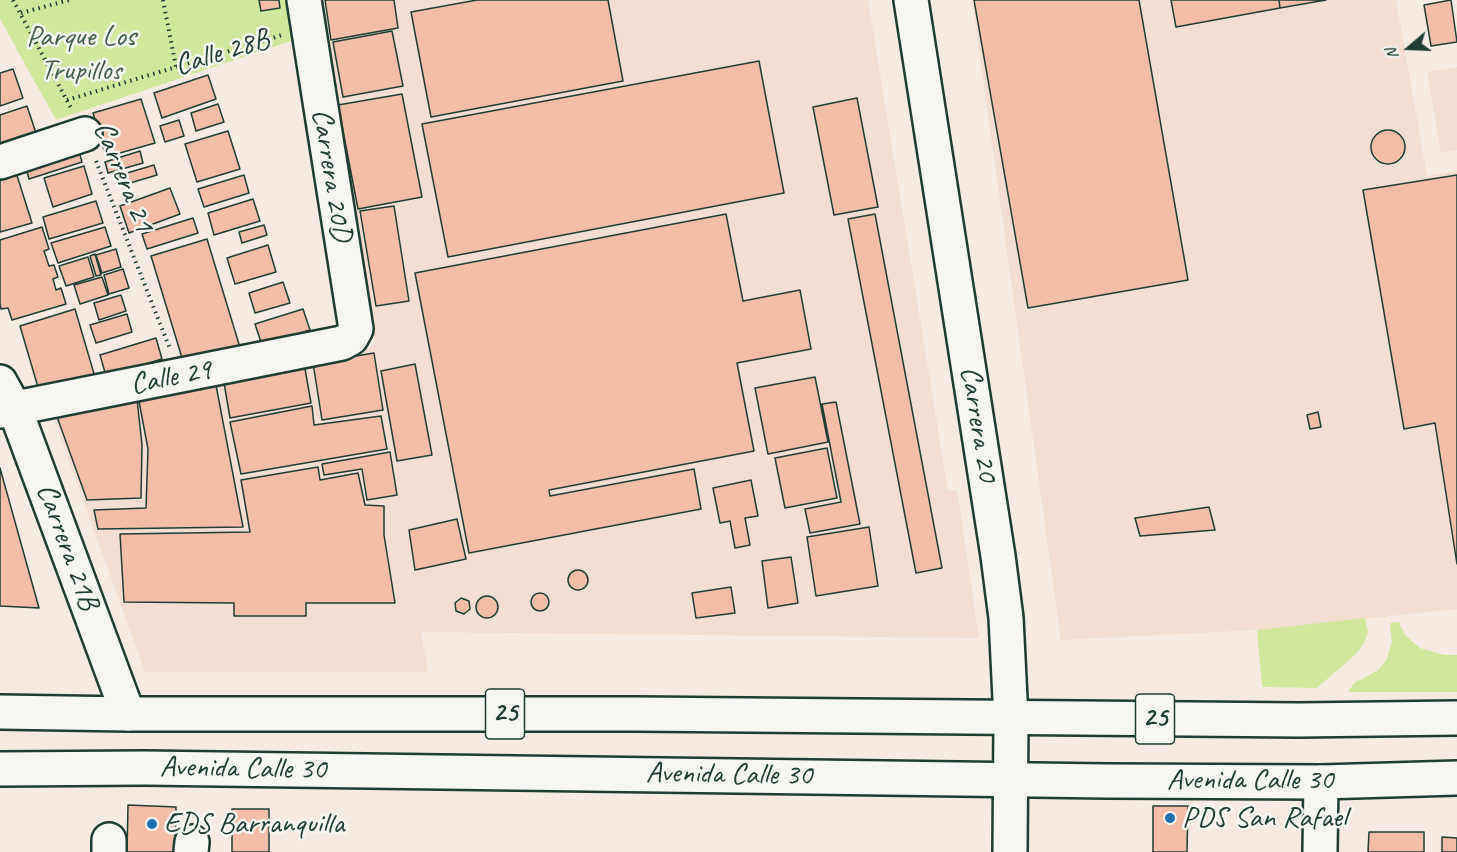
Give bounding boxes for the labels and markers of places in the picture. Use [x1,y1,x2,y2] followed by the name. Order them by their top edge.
[1182,800,1347,836] place label: PDS San Rafael
[164,806,344,842] place label: EDS Barranquilla
[1163,811,1177,825] marker: PDS San Rafael
[145,817,159,831] marker: EDS Barranquilla

